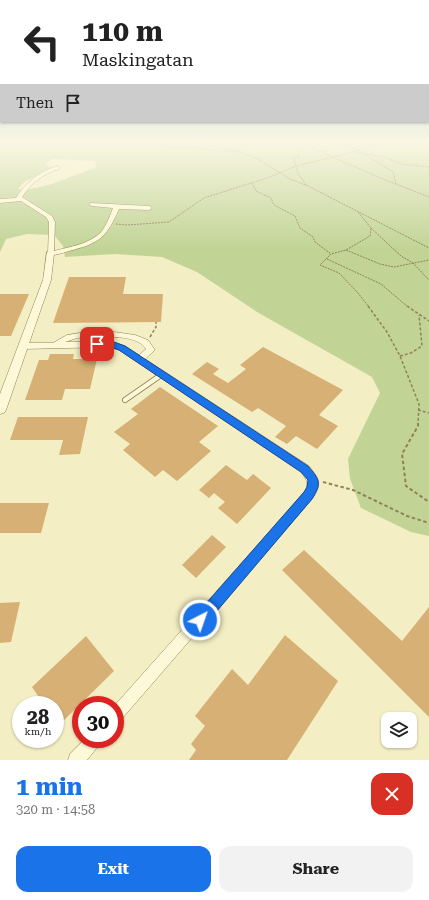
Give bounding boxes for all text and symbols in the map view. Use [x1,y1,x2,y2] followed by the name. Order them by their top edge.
[82,15,163,48] text: 110 m
[16,16,68,68] icon: left
[82,49,194,70] text: Maskingatan
[62,92,84,114] icon: arrive
[16,94,54,112] text: Then
[80,327,114,361] pin
[86,333,108,355] icon: arrive
[179,599,221,641] position arrow
[72,696,124,748] speed limit sign: 30
[27,705,49,729] text: 28
[381,712,417,748] map controls
[381,712,417,748] button: layers
[25,726,51,737] text: km/h
[16,773,83,801] text: 1 min
[371,773,413,815] button: close
[16,802,95,817] text: 320 m · 14:58
[16,846,211,892] button: Exit
[219,846,413,892] button: Share

